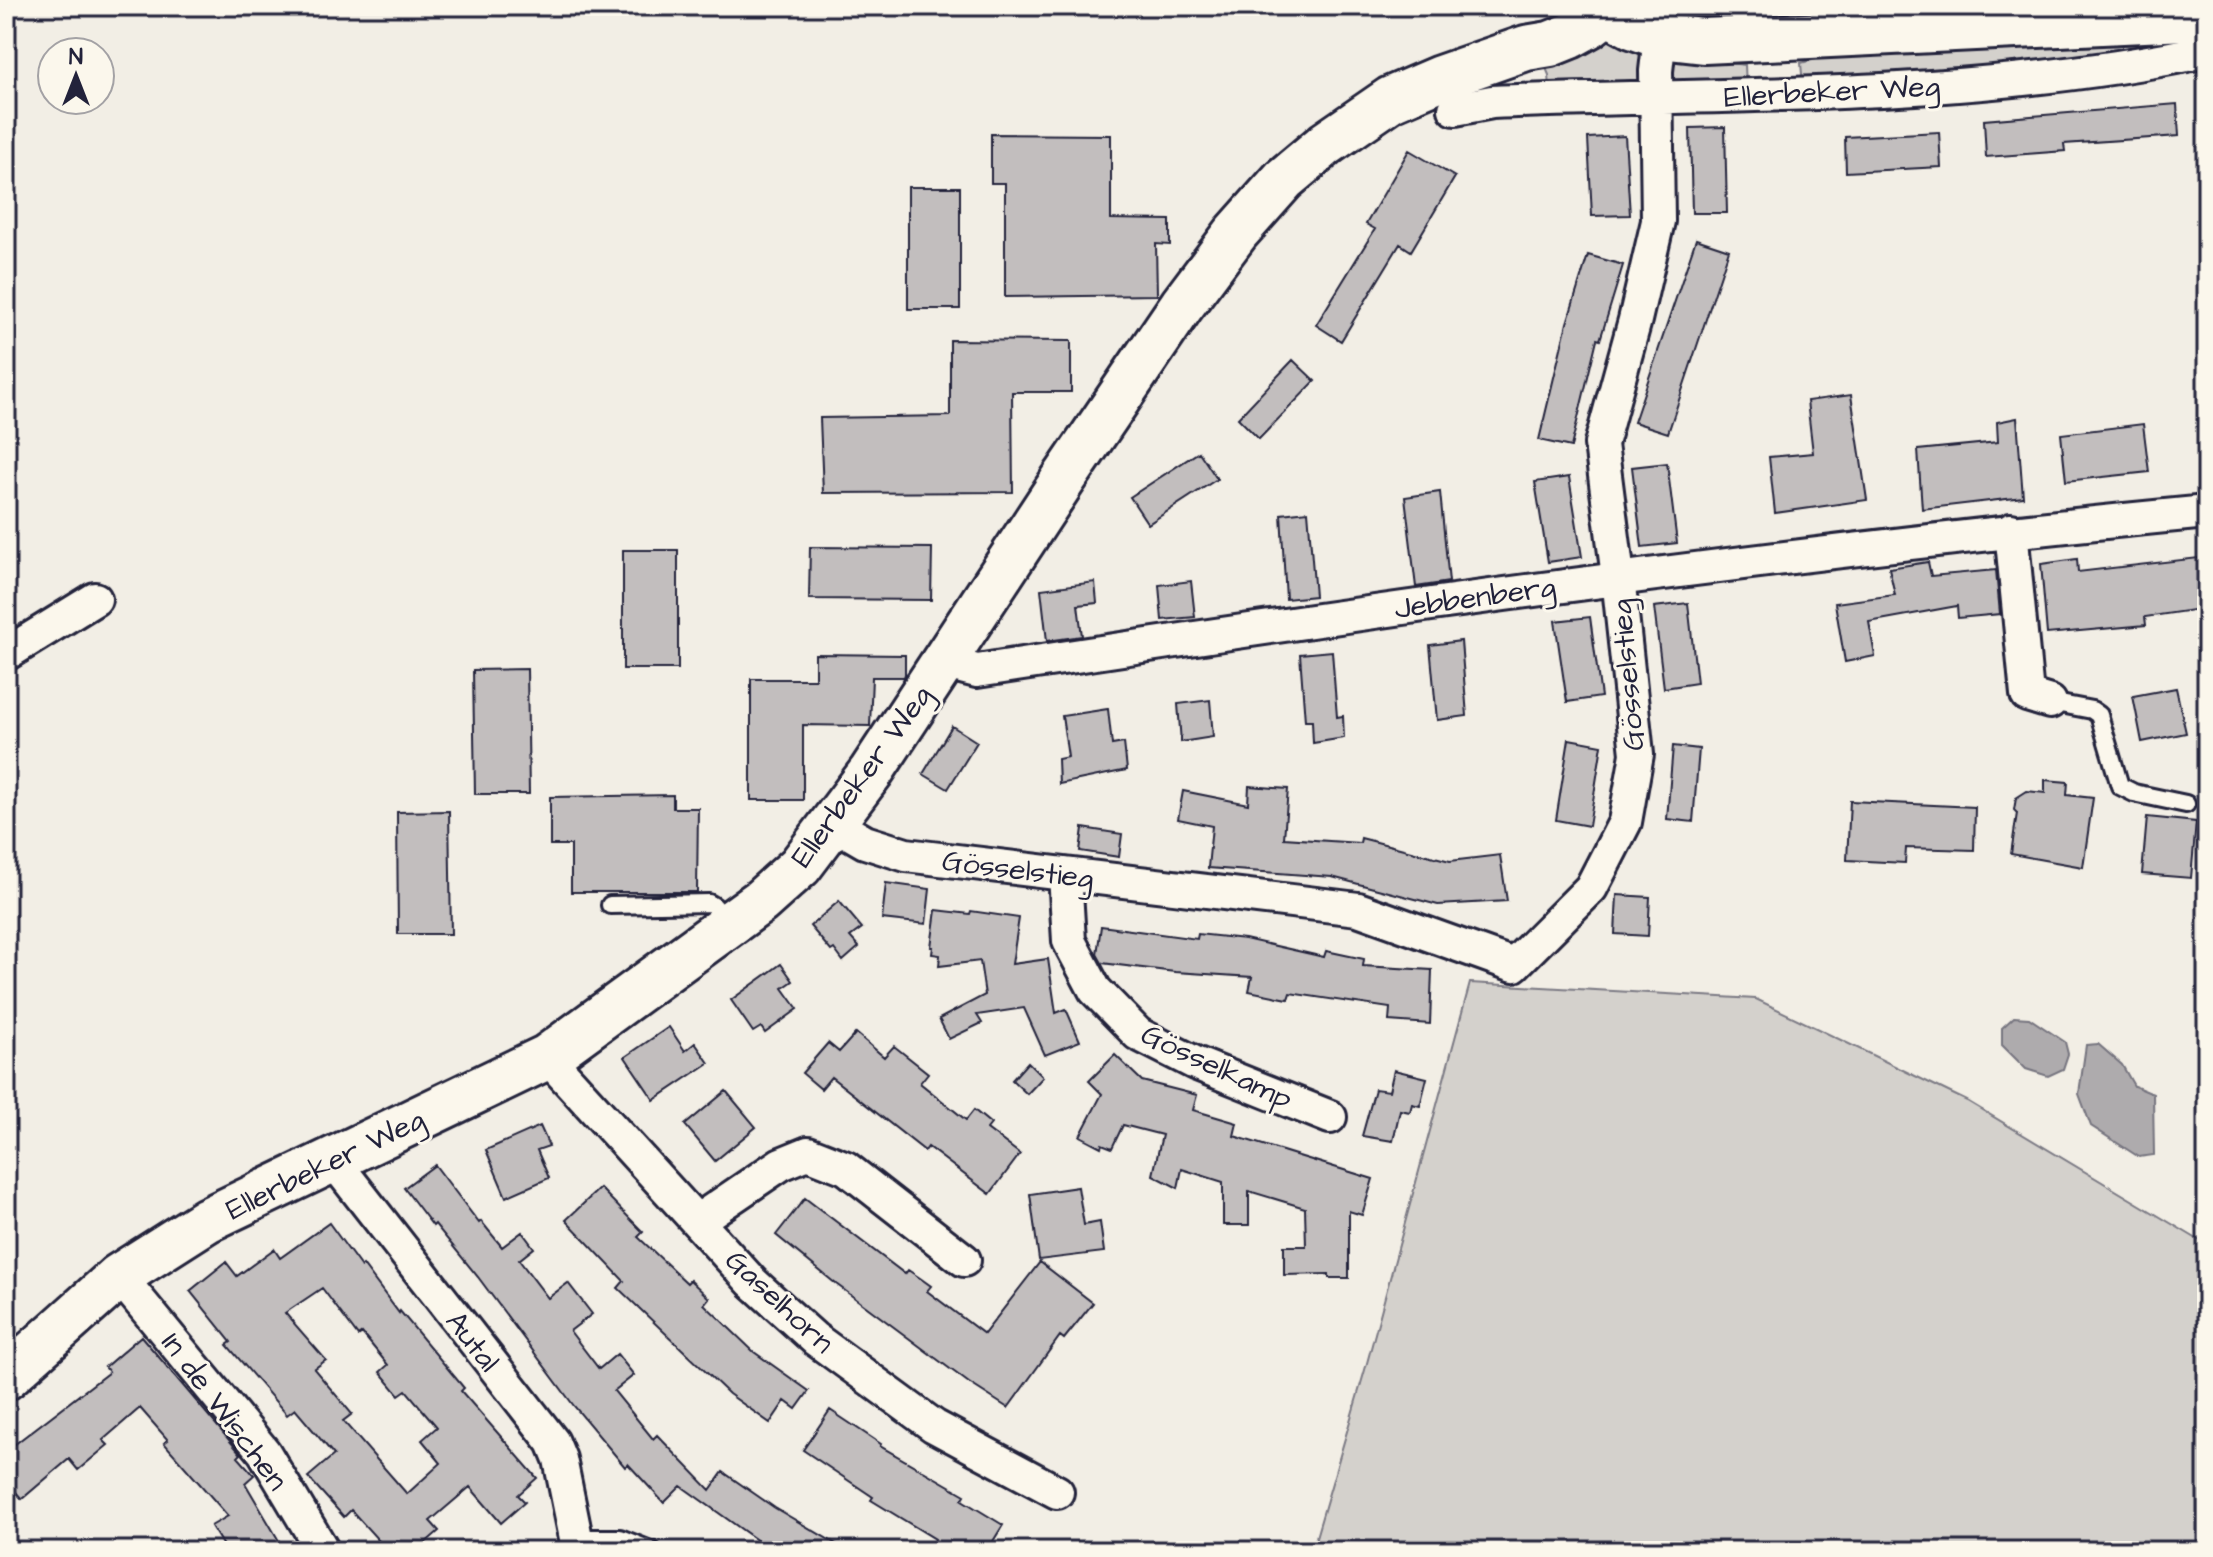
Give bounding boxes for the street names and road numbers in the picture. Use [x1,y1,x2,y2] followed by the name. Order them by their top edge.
[1723,65,1941,120] street label: Ellerbeker Weg
[1392,566,1558,631] street label: Jebbenberg
[1600,597,1657,753] street label: Gösselstieg
[781,677,943,877] street label: Ellerbeker Weg
[940,840,1096,901] street label: Gösselstieg
[1134,1014,1299,1120] street label: Gösselkamp
[219,1099,432,1232] street label: Ellerbeker Weg
[716,1240,843,1363] street label: Gaselhorn
[435,1302,509,1381] street label: Autal
[151,1324,298,1499] street label: In de Wischen

